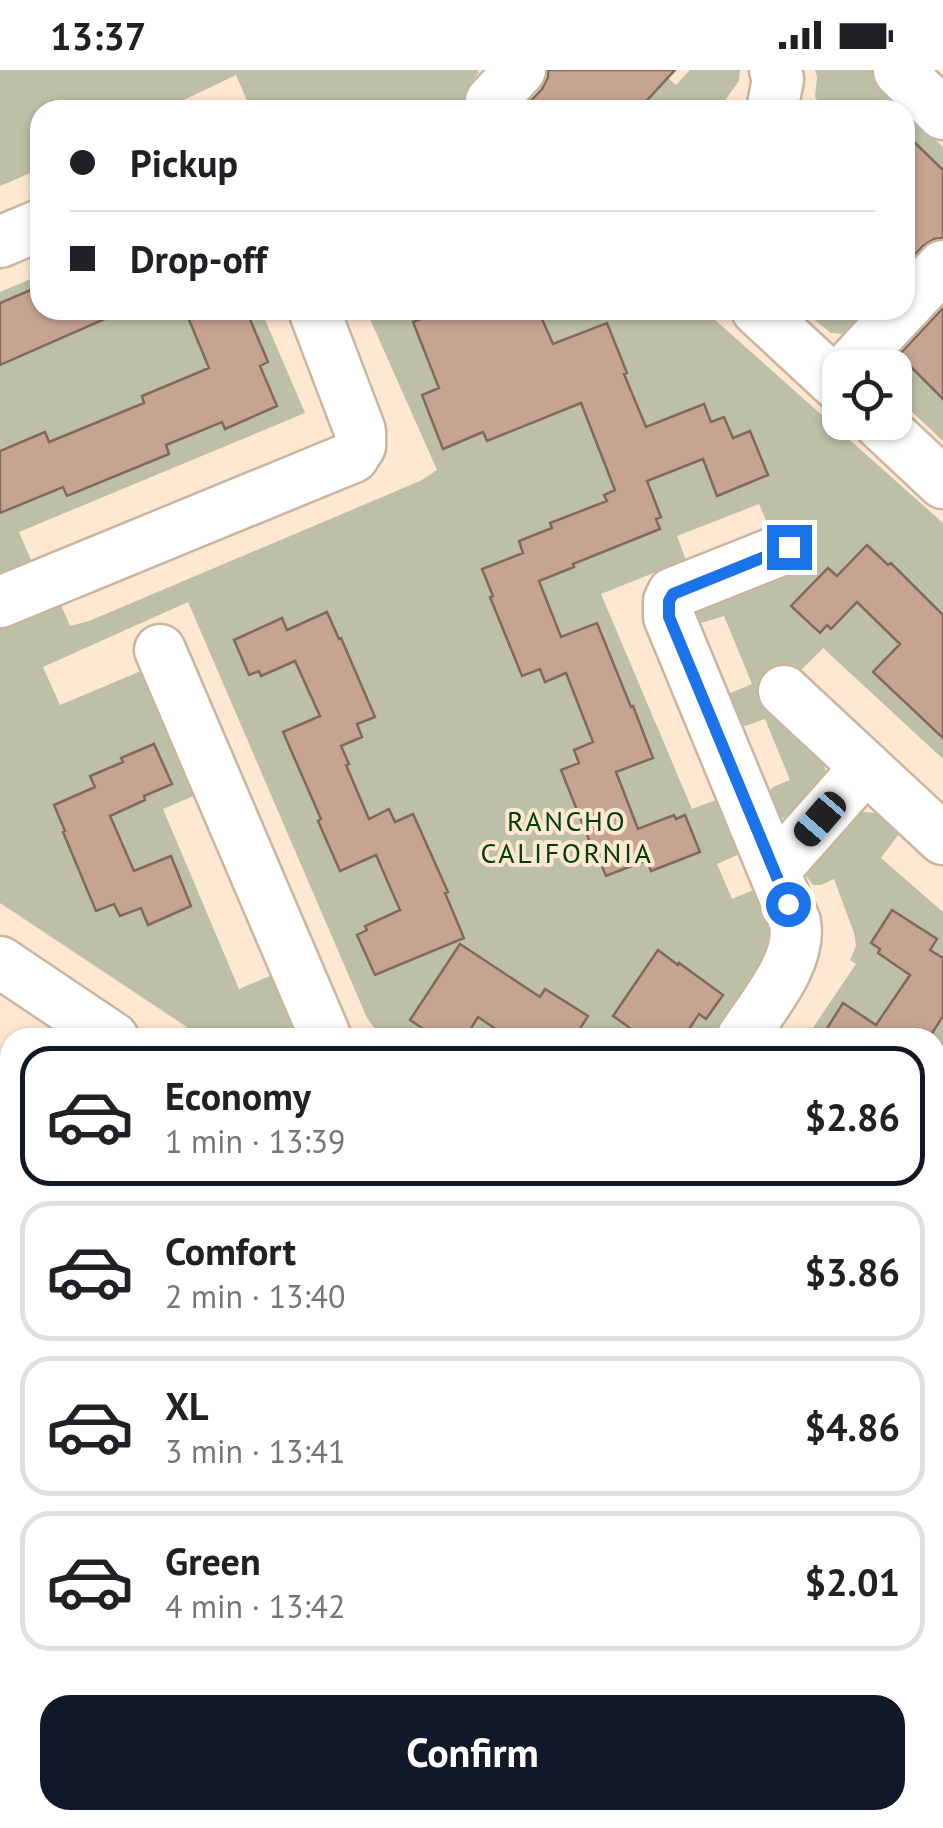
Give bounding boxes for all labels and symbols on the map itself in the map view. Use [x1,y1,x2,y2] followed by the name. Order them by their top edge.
[767,525,812,570] route end
[789,787,851,851] car
[481,802,653,871] district label: RANCHO CALIFORNIA
[766,882,811,927] route start

